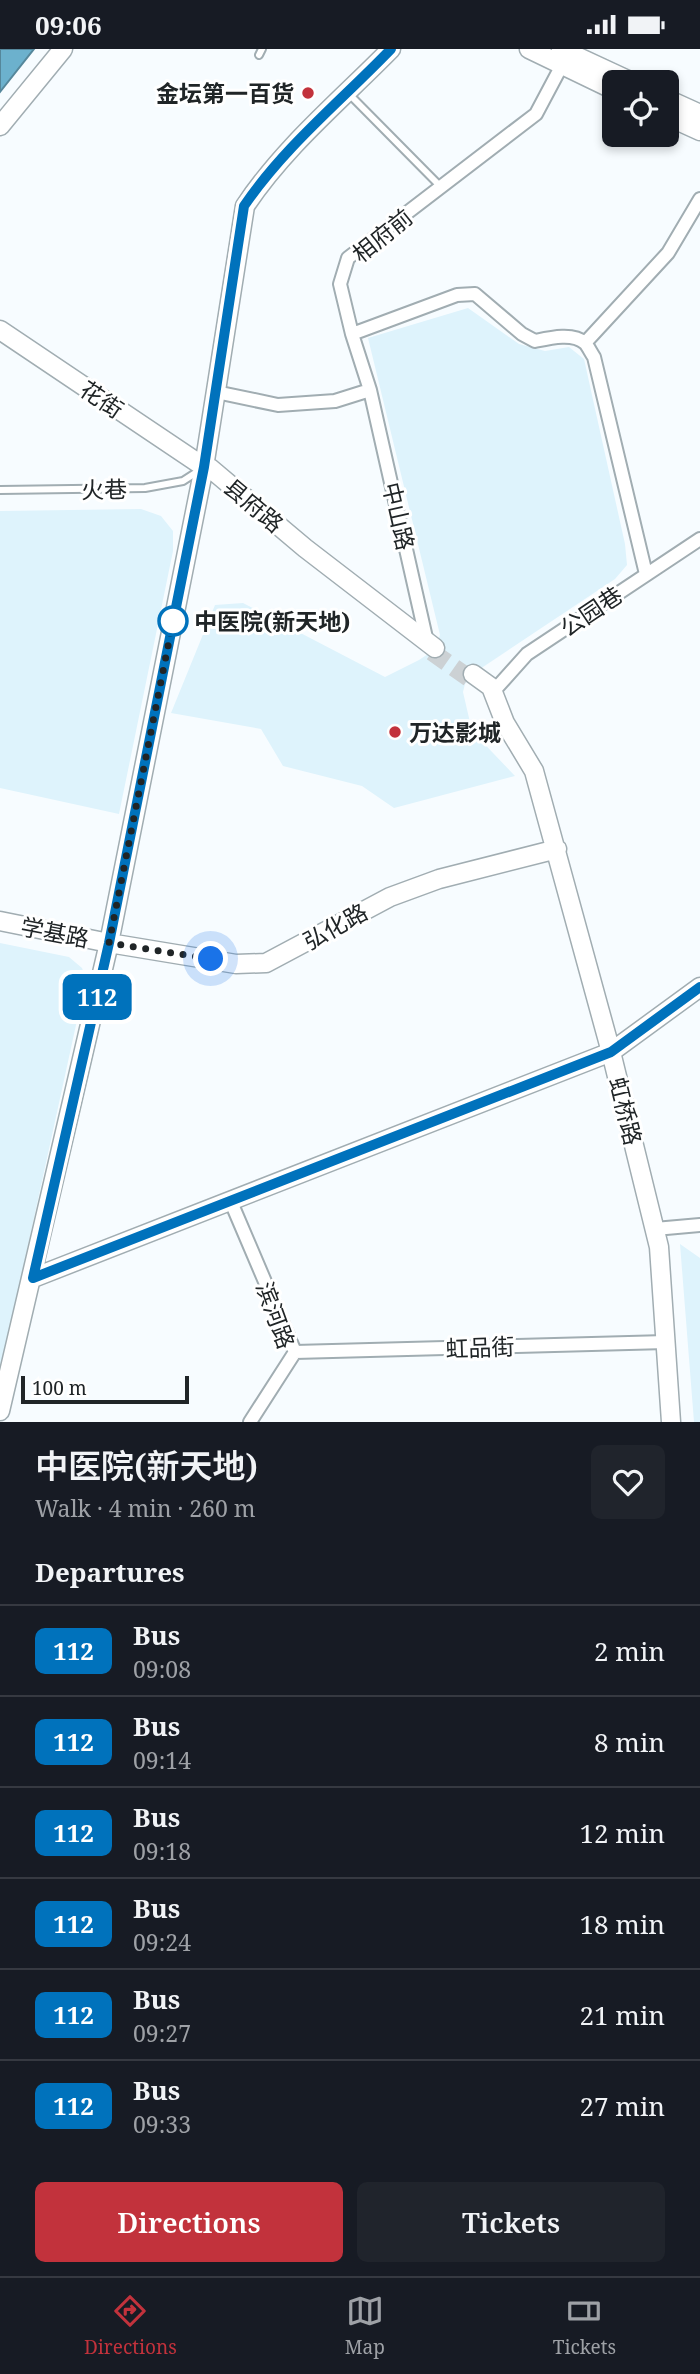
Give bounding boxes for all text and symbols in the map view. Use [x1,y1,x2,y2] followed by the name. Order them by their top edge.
[35,7,102,43] text: 09:06
[602,70,679,147] map controls
[602,70,679,147] button: locate
[156,77,294,109] place label: 金坛第一百货
[300,85,316,101] marker: 金坛第一百货
[345,201,419,269] street label: 相府前
[74,373,130,425] street label: 花街
[217,471,291,539] street label: 县府路
[81,473,127,505] street label: 火巷
[376,479,422,553] street label: 中山路
[553,578,629,644] street label: 公园巷
[194,605,350,637] place label: 中医院(新天地)
[158,606,188,636] marker: 中医院(新天地)
[409,716,501,748] place label: 万达影城
[387,724,403,740] marker: 万达影城
[297,895,373,957] street label: 弘化路
[18,910,92,954] street label: 学基路
[193,941,228,976] your location
[57,974,137,1020] line badge: 112
[77,980,117,1013] text: 112
[602,1074,650,1148] street label: 虹桥路
[249,1277,303,1353] street label: 滨河路
[445,1330,515,1364] street label: 虹品街
[21,1373,189,1405] scale bar
[32,1375,87,1401] text: 100 m
[35,1443,258,1488] text: 中医院(新天地)
[591,1445,665,1519] button: heart
[35,1492,255,1524] text: Walk · 4 min · 260 m
[35,1554,185,1590] text: Departures
[133,1617,180,1653] text: Bus
[594,1633,665,1669] text: 2 min
[53,1634,94,1667] text: 112
[133,1653,191,1685] text: 09:08
[133,1708,180,1744] text: Bus
[594,1724,665,1760] text: 8 min
[53,1725,94,1758] text: 112
[133,1744,191,1776] text: 09:14
[133,1799,180,1835] text: Bus
[580,1815,665,1851] text: 12 min
[53,1816,94,1849] text: 112
[133,1835,191,1867] text: 09:18
[133,1890,180,1926] text: Bus
[580,1906,665,1942] text: 18 min
[53,1907,94,1940] text: 112
[133,1926,191,1958] text: 09:24
[133,1981,180,2017] text: Bus
[580,1997,665,2033] text: 21 min
[53,1998,94,2031] text: 112
[133,2017,191,2049] text: 09:27
[133,2072,180,2108] text: Bus
[580,2088,665,2124] text: 27 min
[53,2089,94,2122] text: 112
[133,2108,191,2140] text: 09:33
[35,2182,343,2262] button: Directions
[357,2182,665,2262] button: Tickets
[84,2292,177,2360] tab: Directions
[345,2292,385,2360] tab: Map
[553,2292,616,2360] tab: Tickets

